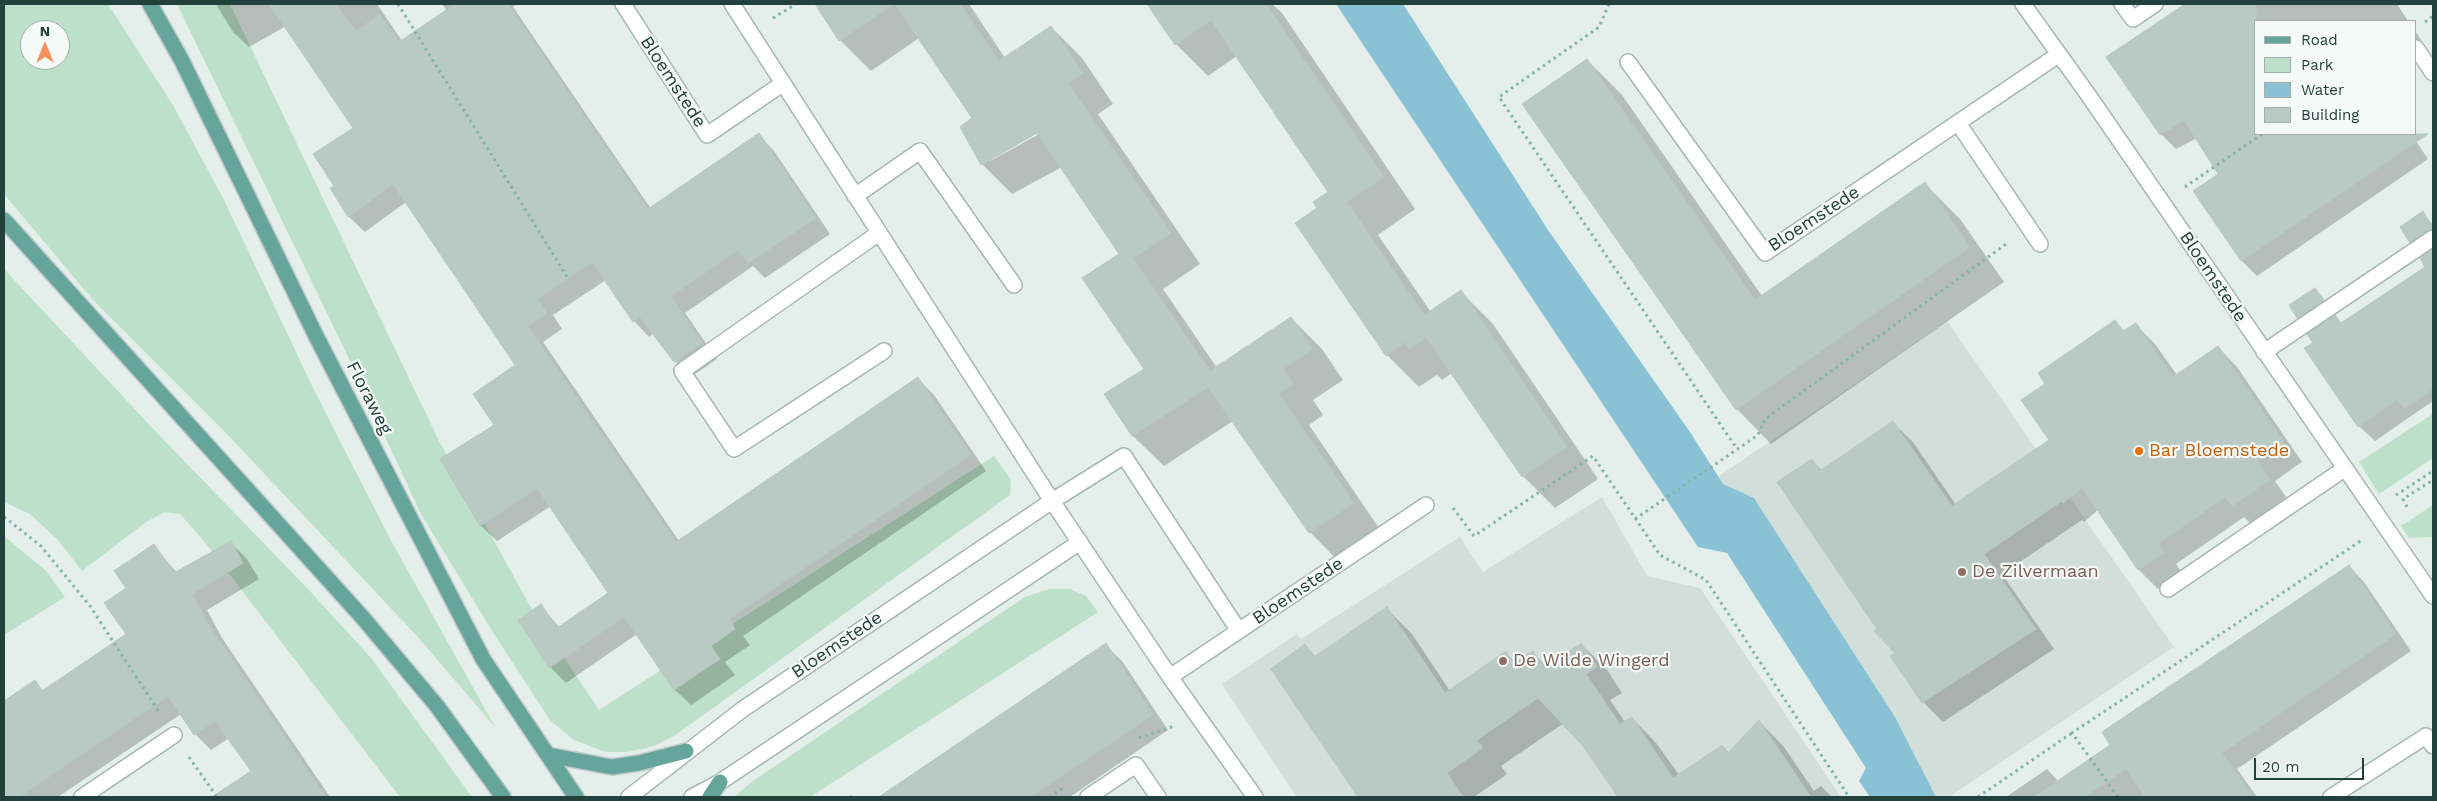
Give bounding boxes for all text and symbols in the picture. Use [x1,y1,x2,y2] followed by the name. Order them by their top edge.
[20,20,70,70] north arrow
[2254,20,2417,135] legend
[40,23,50,39] text: N
[2301,31,2338,49] text: Road
[635,32,711,132] street label: Bloemstede
[2301,56,2333,74] text: Park
[2301,81,2344,99] text: Water
[2301,106,2359,124] text: Building
[1764,181,1864,257] street label: Bloemstede
[2175,228,2251,326] street label: Bloemstede
[341,358,397,438] street label: Floraweg
[2149,440,2289,462] place label: Bar Bloemstede
[2133,445,2145,457] marker: Bar Bloemstede
[1249,553,1347,629] street label: Bloemstede
[1972,561,2099,583] place label: De Zilvermaan
[1956,566,1968,578] marker: De Zilvermaan
[788,607,886,683] street label: Bloemstede
[1513,650,1669,672] place label: De Wilde Wingerd
[1497,655,1509,667] marker: De Wilde Wingerd
[2257,748,2367,780] scale bar
[2262,758,2300,776] text: 20 m

